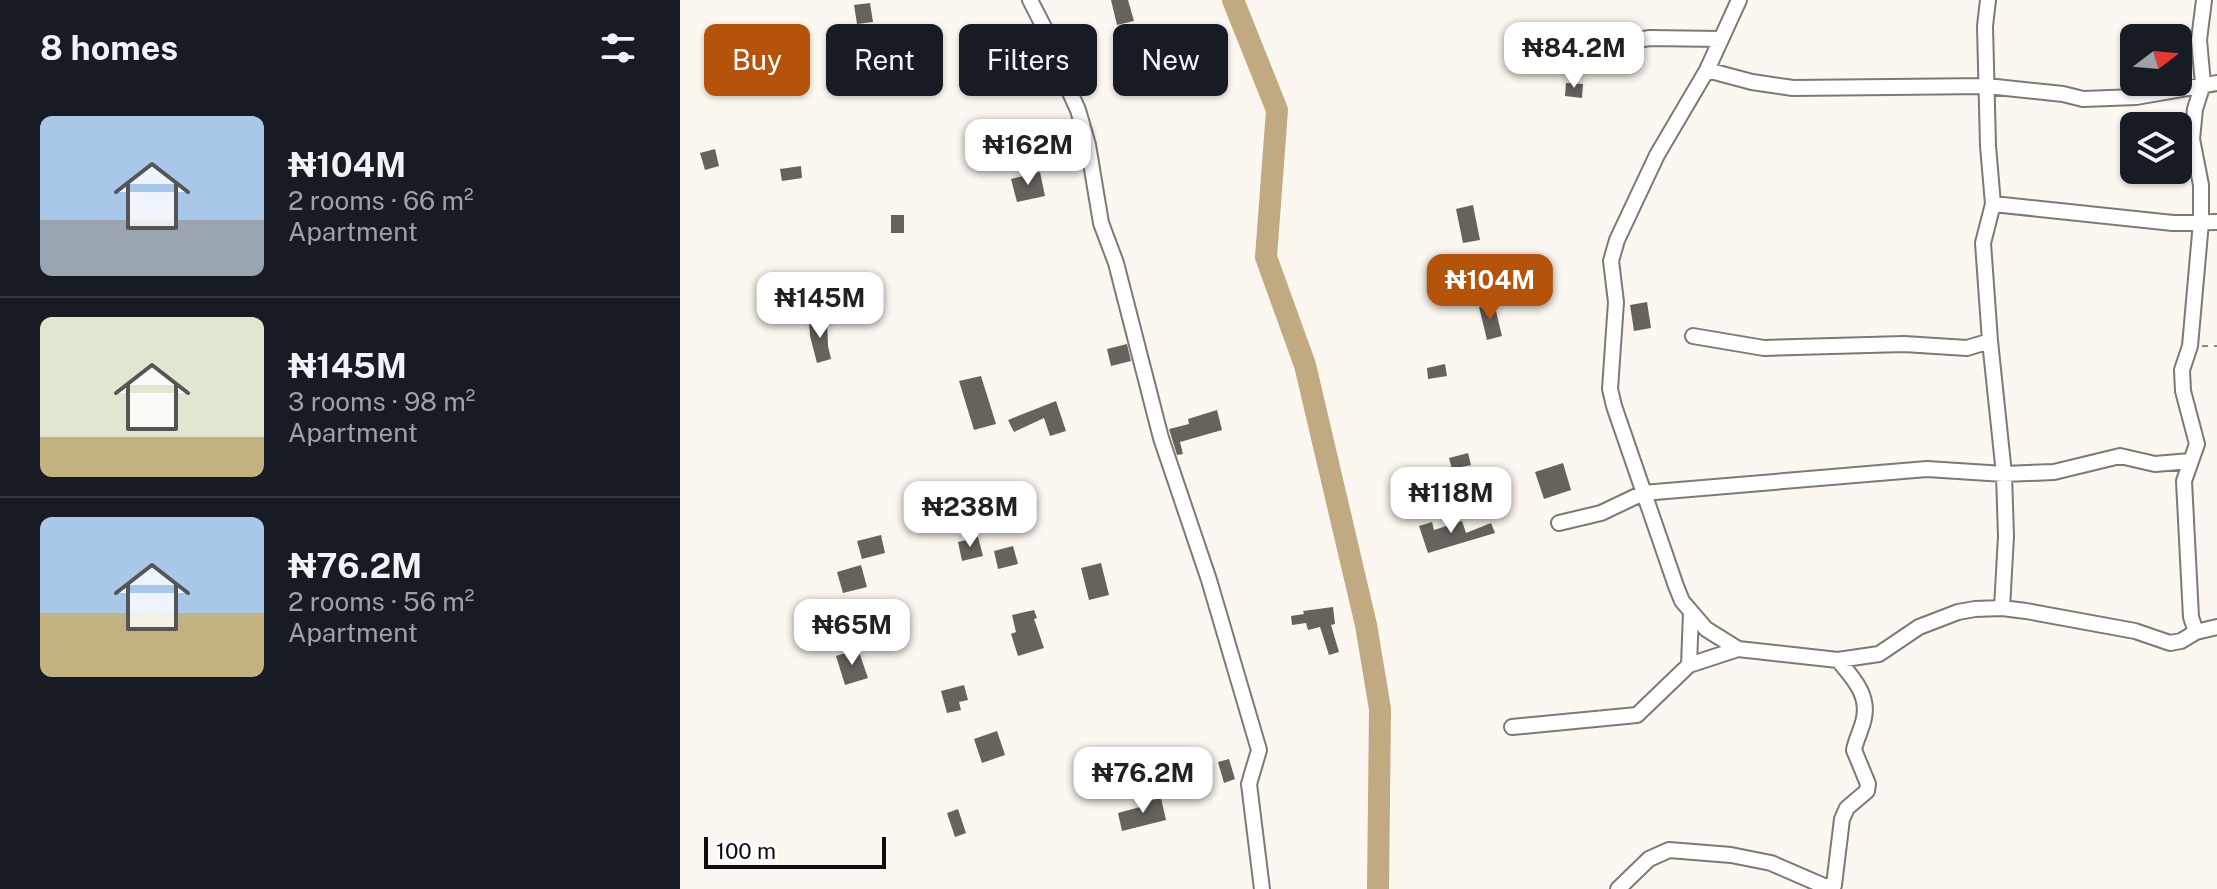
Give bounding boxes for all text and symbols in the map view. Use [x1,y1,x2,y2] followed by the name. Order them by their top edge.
[1509,22,1639,90] pin: ₦84.2M
[704,24,810,96] chip: Buy
[826,24,943,96] chip: Rent
[959,24,1097,96] chip: Filters
[1113,24,1228,96] chip: New
[2120,24,2192,96] north arrow
[2120,24,2192,184] map controls
[596,26,640,70] icon: filters
[40,28,178,68] text: 8 homes
[1522,32,1626,63] text: ₦84.2M
[2120,112,2192,184] button: layers
[972,119,1084,187] pin: ₦162M
[983,129,1073,160] text: ₦162M
[288,145,406,185] text: ₦104M
[104,148,200,244] icon: home
[288,185,474,216] text: 2 rooms · 66 m²
[288,216,418,247] text: Apartment
[1434,254,1546,322] pin: ₦104M
[1445,264,1535,295] text: ₦104M
[764,272,876,340] pin: ₦145M
[775,282,865,313] text: ₦145M
[288,346,407,386] text: ₦145M
[104,349,200,445] icon: home
[288,386,475,417] text: 3 rooms · 98 m²
[288,417,418,448] text: Apartment
[1395,467,1507,535] pin: ₦118M
[1408,477,1494,508] text: ₦118M
[914,481,1026,549] pin: ₦238M
[922,491,1018,522] text: ₦238M
[288,546,422,586] text: ₦76.2M
[104,549,200,645] icon: home
[288,586,474,617] text: 2 rooms · 56 m²
[805,599,899,667] pin: ₦65M
[812,609,892,640] text: ₦65M
[288,617,418,648] text: Apartment
[1078,747,1208,815] pin: ₦76.2M
[1092,757,1194,788] text: ₦76.2M
[704,833,886,869] scale bar
[716,838,776,864] text: 100 m

